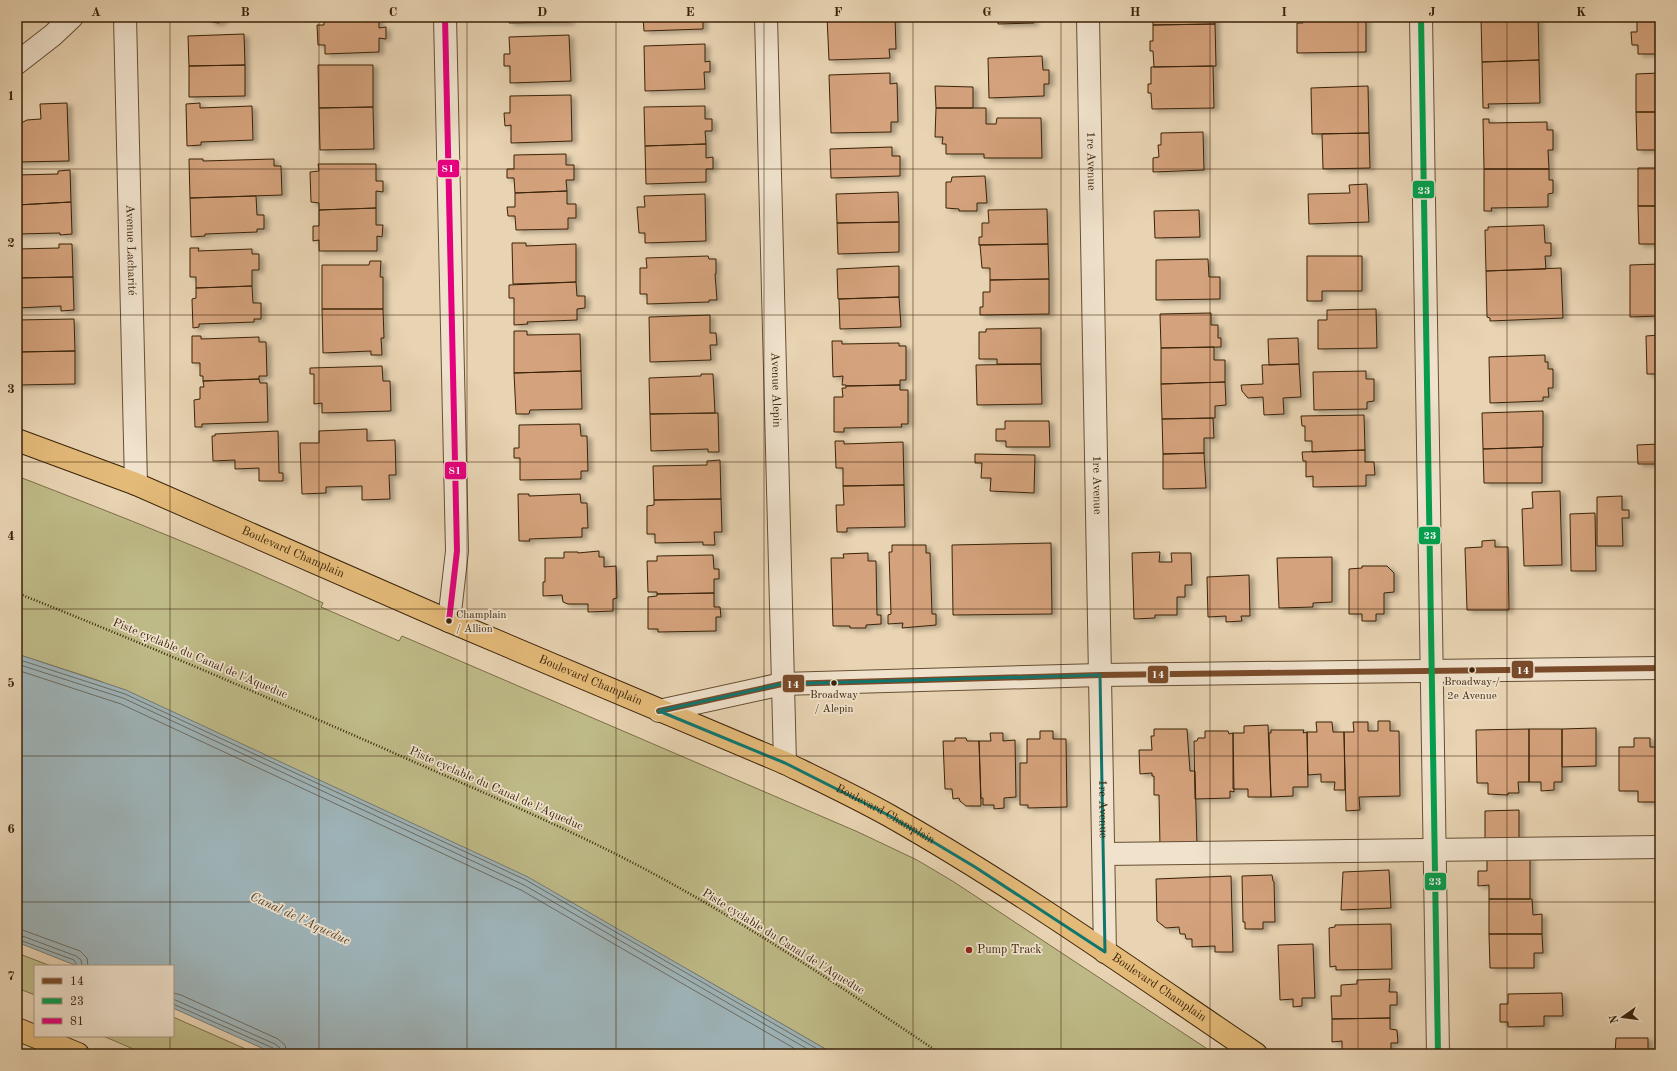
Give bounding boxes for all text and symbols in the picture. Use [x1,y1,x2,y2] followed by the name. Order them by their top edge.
[91,6,101,19] text: A
[240,6,250,19] text: B
[389,6,397,19] text: C
[537,6,547,19] text: D
[686,6,695,19] text: E
[834,6,843,19] text: F
[982,6,992,19] text: G
[1130,6,1141,19] text: H
[1281,6,1287,19] text: I
[1428,6,1436,19] text: J
[1576,6,1586,19] text: K
[7,90,15,103] text: 1
[1084,131,1097,191] street label: 1re Avenue
[437,159,460,178] line badge: 81
[442,164,454,175] text: 81
[1412,180,1435,199] line badge: 23
[1418,186,1430,197] text: 23
[123,204,138,296] street label: Avenue Lacharité
[7,237,15,250] text: 2
[769,352,782,428] street label: Avenue Alepin
[7,383,15,396] text: 3
[1090,455,1103,515] street label: 1re Avenue
[444,461,467,480] line badge: 81
[449,466,461,477] text: 81
[239,525,347,581] street label: Boulevard Champlain
[1418,526,1441,545] line badge: 23
[7,530,15,543] text: 4
[1424,531,1436,542] text: 23
[456,610,507,635] place label: Champlain / Allion
[444,616,454,626] marker: Champlain / Allion
[111,617,289,701] street label: Piste cyclable du Canal de l'Aqueduc
[537,654,644,708] street label: Boulevard Champlain
[1511,660,1534,679] line badge: 14
[1147,665,1169,684] line badge: 14
[1467,665,1477,675] marker: Broadway / 2e Avenue
[1517,666,1529,677] text: 14
[1152,670,1164,681] text: 14
[782,674,805,693] line badge: 14
[7,677,15,690] text: 5
[1444,677,1500,702] place label: Broadway / 2e Avenue
[829,678,839,688] marker: Broadway / Alepin
[787,680,799,691] text: 14
[810,690,858,715] place label: Broadway / Alepin
[407,745,585,833] street label: Piste cyclable du Canal de l'Aqueduc
[1096,779,1109,839] street label: 1re Avenue
[834,783,937,847] street label: Boulevard Champlain
[7,823,15,836] text: 6
[1424,872,1447,891] line badge: 23
[1429,877,1441,888] text: 23
[700,887,866,997] street label: Piste cyclable du Canal de l'Aqueduc
[248,890,352,948] water label: Canal de l'Aqueduc
[977,944,1042,956] place label: Pump Track
[964,945,974,955] marker: Pump Track
[1110,952,1209,1024] street label: Boulevard Champlain
[34,965,174,1037] legend
[7,970,15,983] text: 7
[70,976,84,988] text: 14
[70,996,84,1008] text: 23
[1603,997,1643,1037] north arrow
[1608,1013,1621,1024] text: N
[70,1016,84,1028] text: 81

